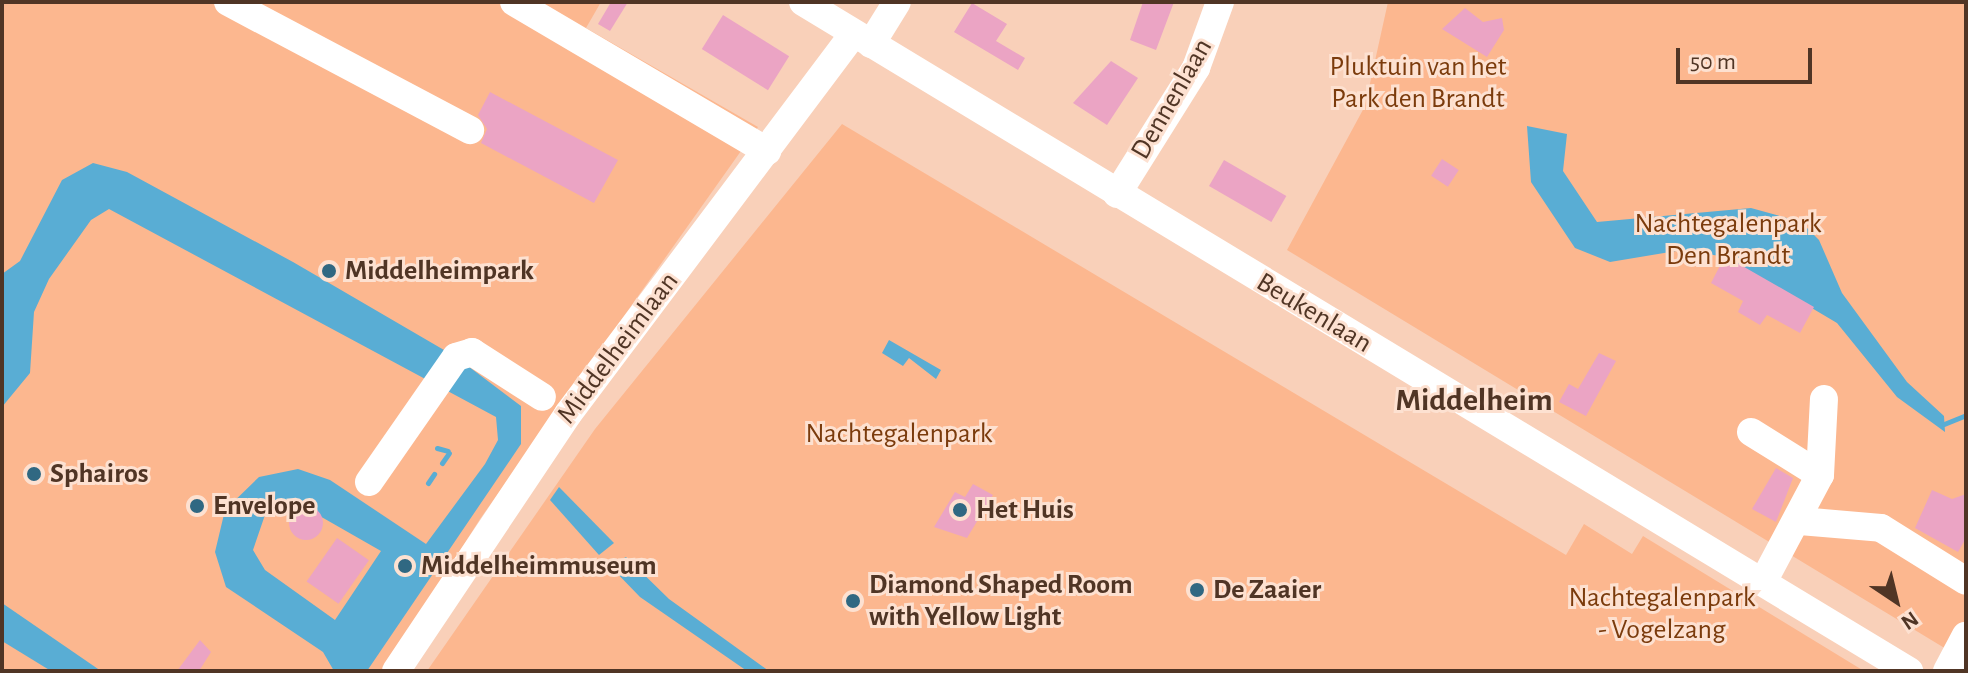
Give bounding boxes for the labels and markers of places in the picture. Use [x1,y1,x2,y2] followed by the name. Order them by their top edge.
[345,254,534,288] place label: Middelheimpark
[320,262,338,280] marker: Middelheimpark
[50,457,148,491] place label: Sphairos
[25,465,43,483] marker: Sphairos
[213,489,316,523] place label: Envelope
[976,493,1074,527] place label: Het Huis
[188,497,206,515] marker: Envelope
[951,501,969,519] marker: Het Huis
[421,549,657,583] place label: Middelheimmuseum
[396,557,414,575] marker: Middelheimmuseum
[869,568,1133,634] place label: Diamond Shaped Room with Yellow Light
[1213,573,1321,607] place label: De Zaaier
[1188,581,1206,599] marker: De Zaaier
[844,592,862,610] marker: Diamond Shaped Room with Yellow Light

